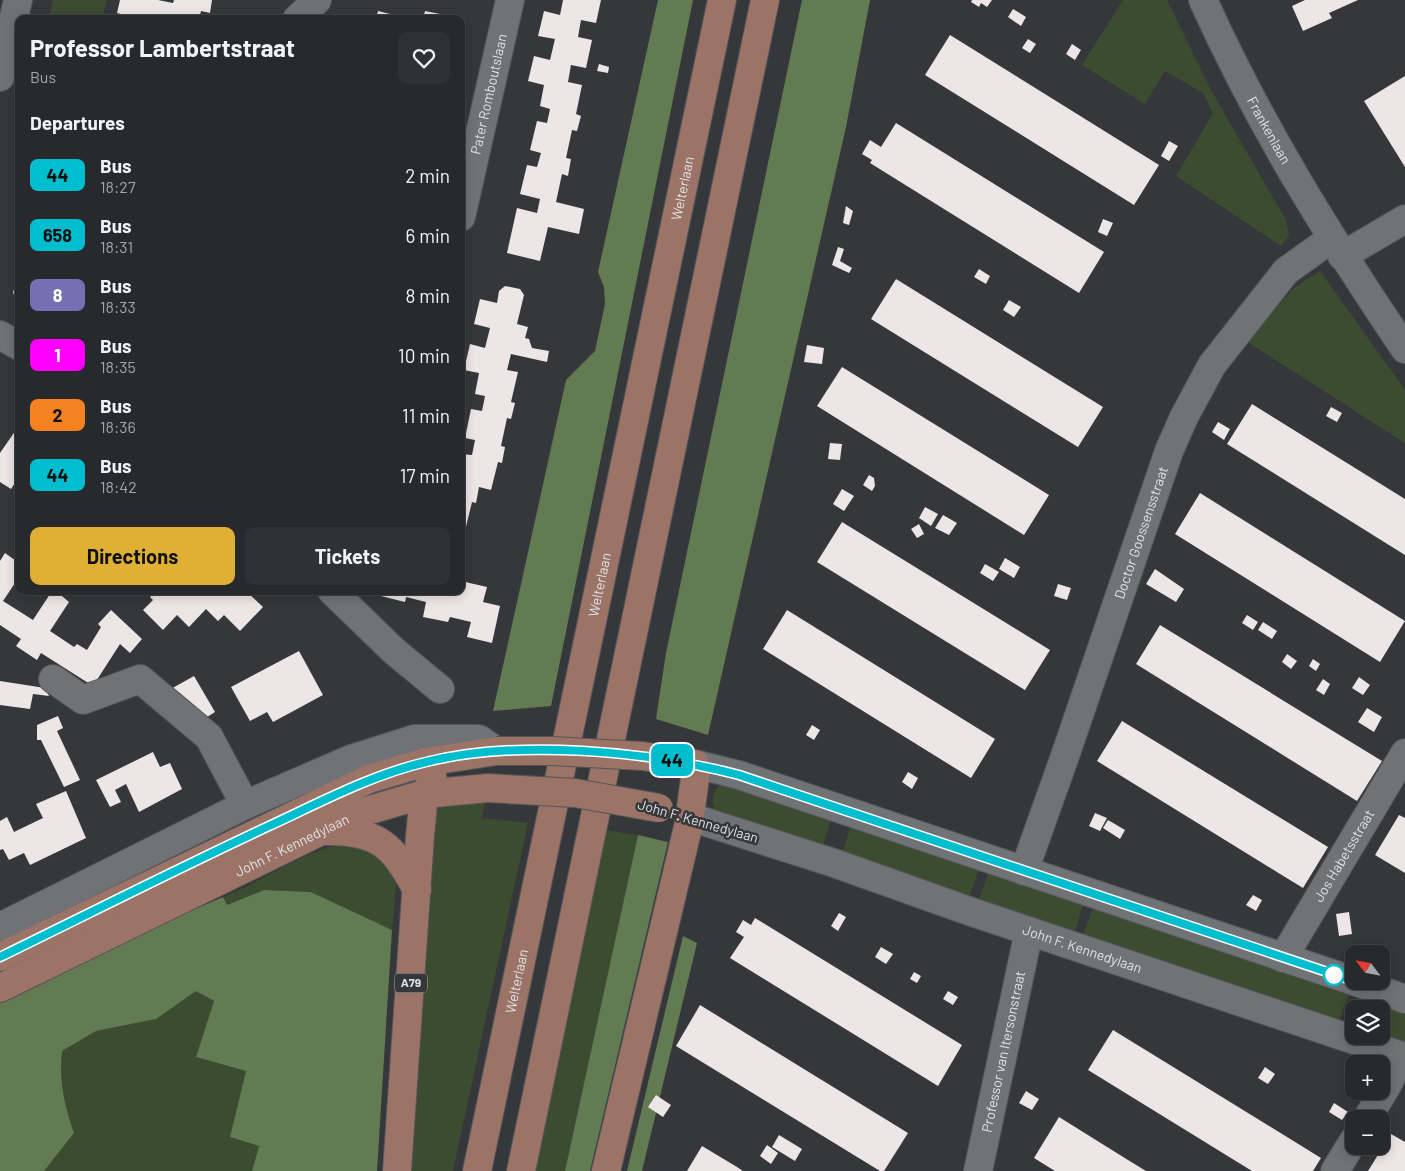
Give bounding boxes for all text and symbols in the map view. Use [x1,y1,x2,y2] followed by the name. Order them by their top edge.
[398,32,450,84] button: heart
[466,32,510,156] street label: Pater Romboutslaan
[30,33,295,62] text: Professor Lambertstraat
[30,67,56,86] text: Bus
[1244,93,1295,167] street label: Frankenlaan
[30,111,125,134] text: Departures
[100,154,132,177] text: Bus
[667,155,697,222] street label: Welterlaan
[47,164,68,186] text: 44
[405,164,450,187] text: 2 min
[100,177,136,196] text: 18:27
[100,214,132,237] text: Bus
[43,224,72,246] text: 658
[406,224,450,247] text: 6 min
[100,237,133,256] text: 18:31
[100,274,132,297] text: Bus
[53,284,62,306] text: 8
[406,284,450,307] text: 8 min
[100,297,136,316] text: 18:33
[100,334,132,357] text: Bus
[54,344,61,366] text: 1
[398,344,450,367] text: 10 min
[100,357,136,376] text: 18:35
[100,394,132,417] text: Bus
[52,404,63,426] text: 2
[402,404,450,427] text: 11 min
[100,417,136,436] text: 18:36
[100,454,132,477] text: Bus
[47,464,68,486] text: 44
[400,464,450,487] text: 17 min
[1110,464,1171,601] street label: Doctor Goossensstraat
[100,477,137,496] text: 18:42
[30,527,235,585] button: Directions
[245,527,450,585] button: Tickets
[584,551,614,618] street label: Welterlaan
[650,744,694,776] line badge: 44
[661,749,683,771] text: 44
[636,795,760,846] street label: John F. Kennedylaan
[1309,806,1377,905] street label: Jos Habetsstraat
[232,810,352,880] street label: John F. Kennedylaan
[1021,921,1144,976] street label: John F. Kennedylaan
[1345,945,1390,990] north arrow
[1345,945,1390,1155] map controls
[501,948,531,1014] street label: Welterlaan
[1323,964,1345,986] unlabelled marker
[977,969,1028,1134] street label: Professor van Itersonstraat
[395,974,427,992] road number: A79
[1345,1000,1390,1045] button: layers
[1345,1055,1390,1100] button: +
[1345,1110,1390,1155] button: −

